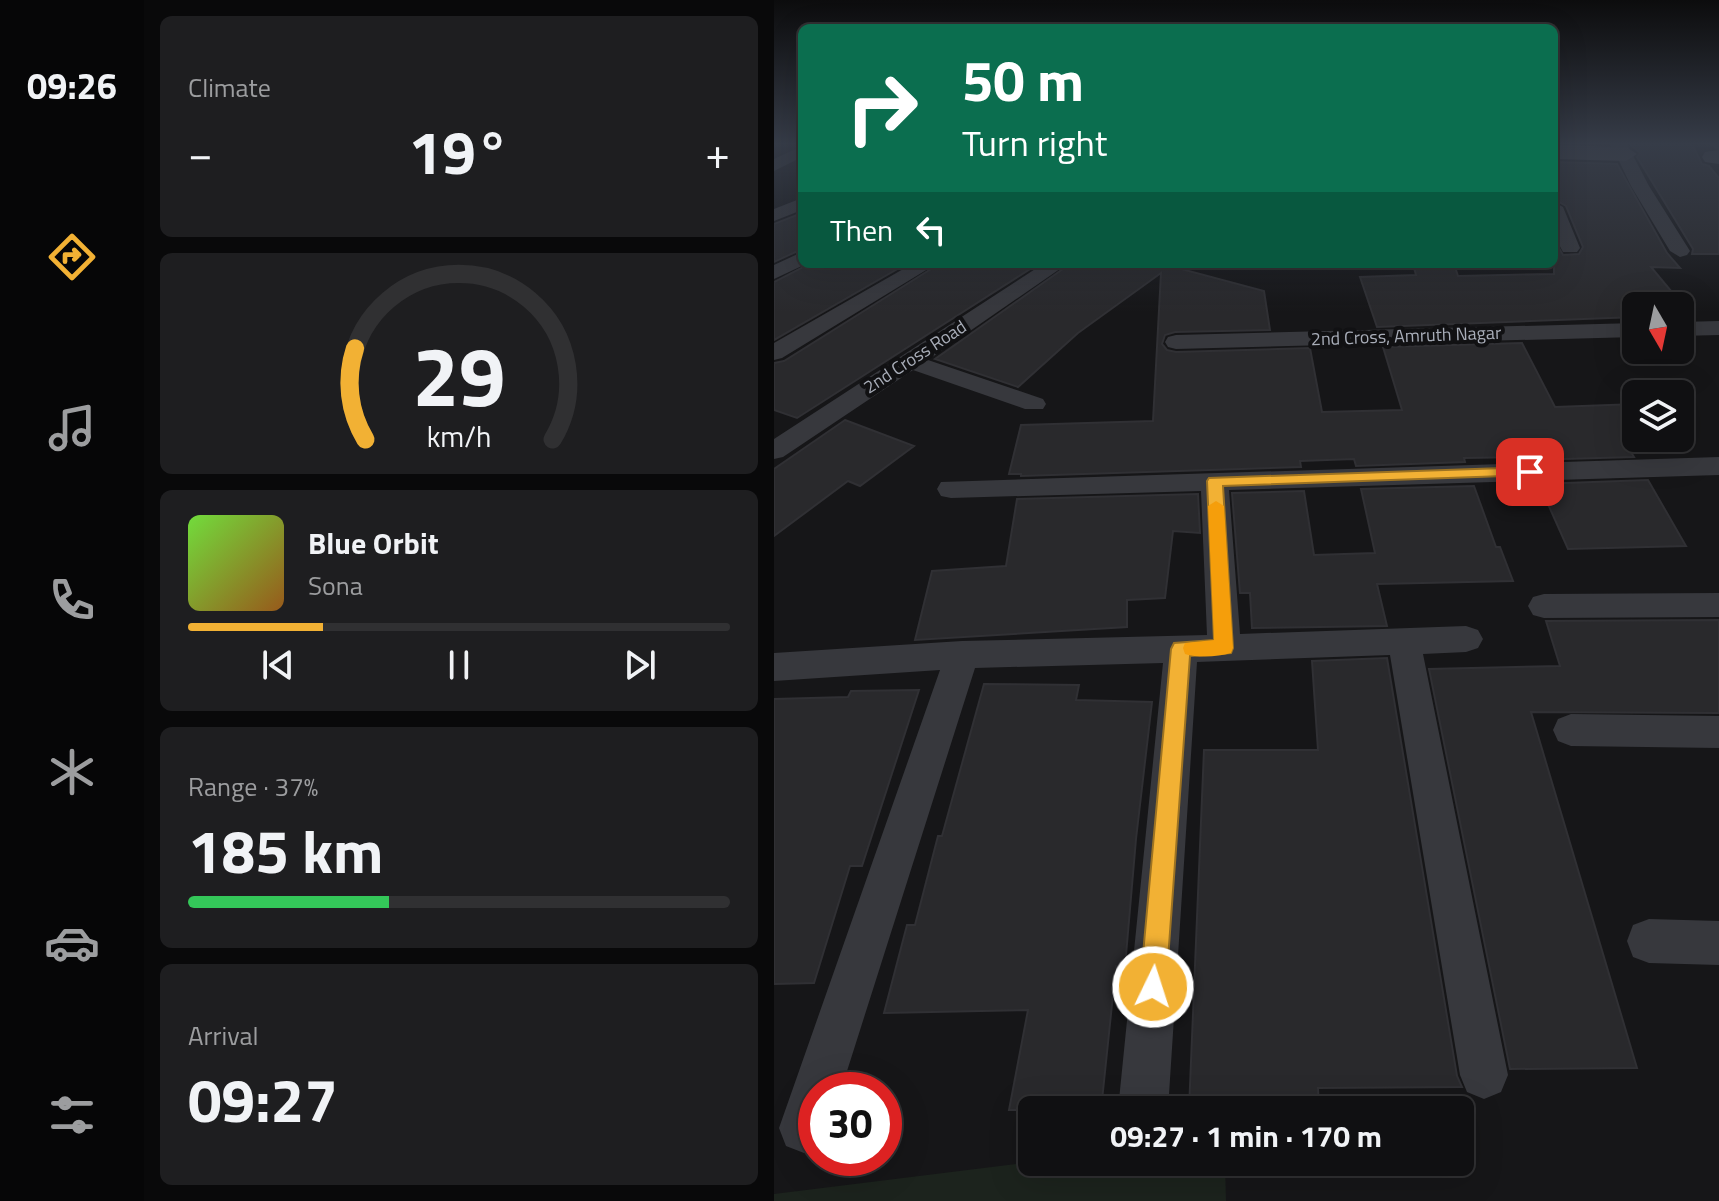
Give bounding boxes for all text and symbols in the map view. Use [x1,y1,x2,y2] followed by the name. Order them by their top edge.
[962,38,1084,123] text: 50 m
[830,56,934,160] icon: right
[27,58,117,113] text: 09:26
[188,68,271,107] text: Climate
[409,106,509,197] text: 19°
[962,115,1107,170] text: Turn right
[188,119,213,186] text: −
[705,119,730,186] text: +
[830,207,893,253] text: Then
[909,208,953,252] icon: left
[44,229,100,285] icon: directions
[1622,292,1694,364] north arrow
[1622,292,1694,452] map controls
[412,311,506,437] text: 29
[858,313,972,400] street label: 2nd Cross Road
[1310,319,1502,352] street label: 2nd Cross, Amruth Nagar
[1622,380,1694,452] button: layers
[44,400,100,456] icon: music
[427,415,491,458] text: km/h
[1496,438,1564,506] pin
[1508,450,1552,494] icon: arrive
[308,520,439,566] text: Blue Orbit
[308,566,363,605] text: Sona
[44,572,100,628] icon: phone
[256,643,300,687] icon: previous
[437,643,481,687] icon: pause
[618,643,662,687] icon: next
[44,744,100,800] icon: climate
[188,767,318,806] text: Range · 37%
[188,805,383,896] text: 185 km
[44,915,100,971] icon: car
[1111,945,1195,1029] position arrow
[188,1016,259,1055] text: Arrival
[188,1054,338,1145] text: 09:27
[798,1072,902,1176] speed limit sign: 30
[44,1087,100,1143] icon: filters
[1110,1113,1382,1159] text: 09:27 · 1 min · 170 m

